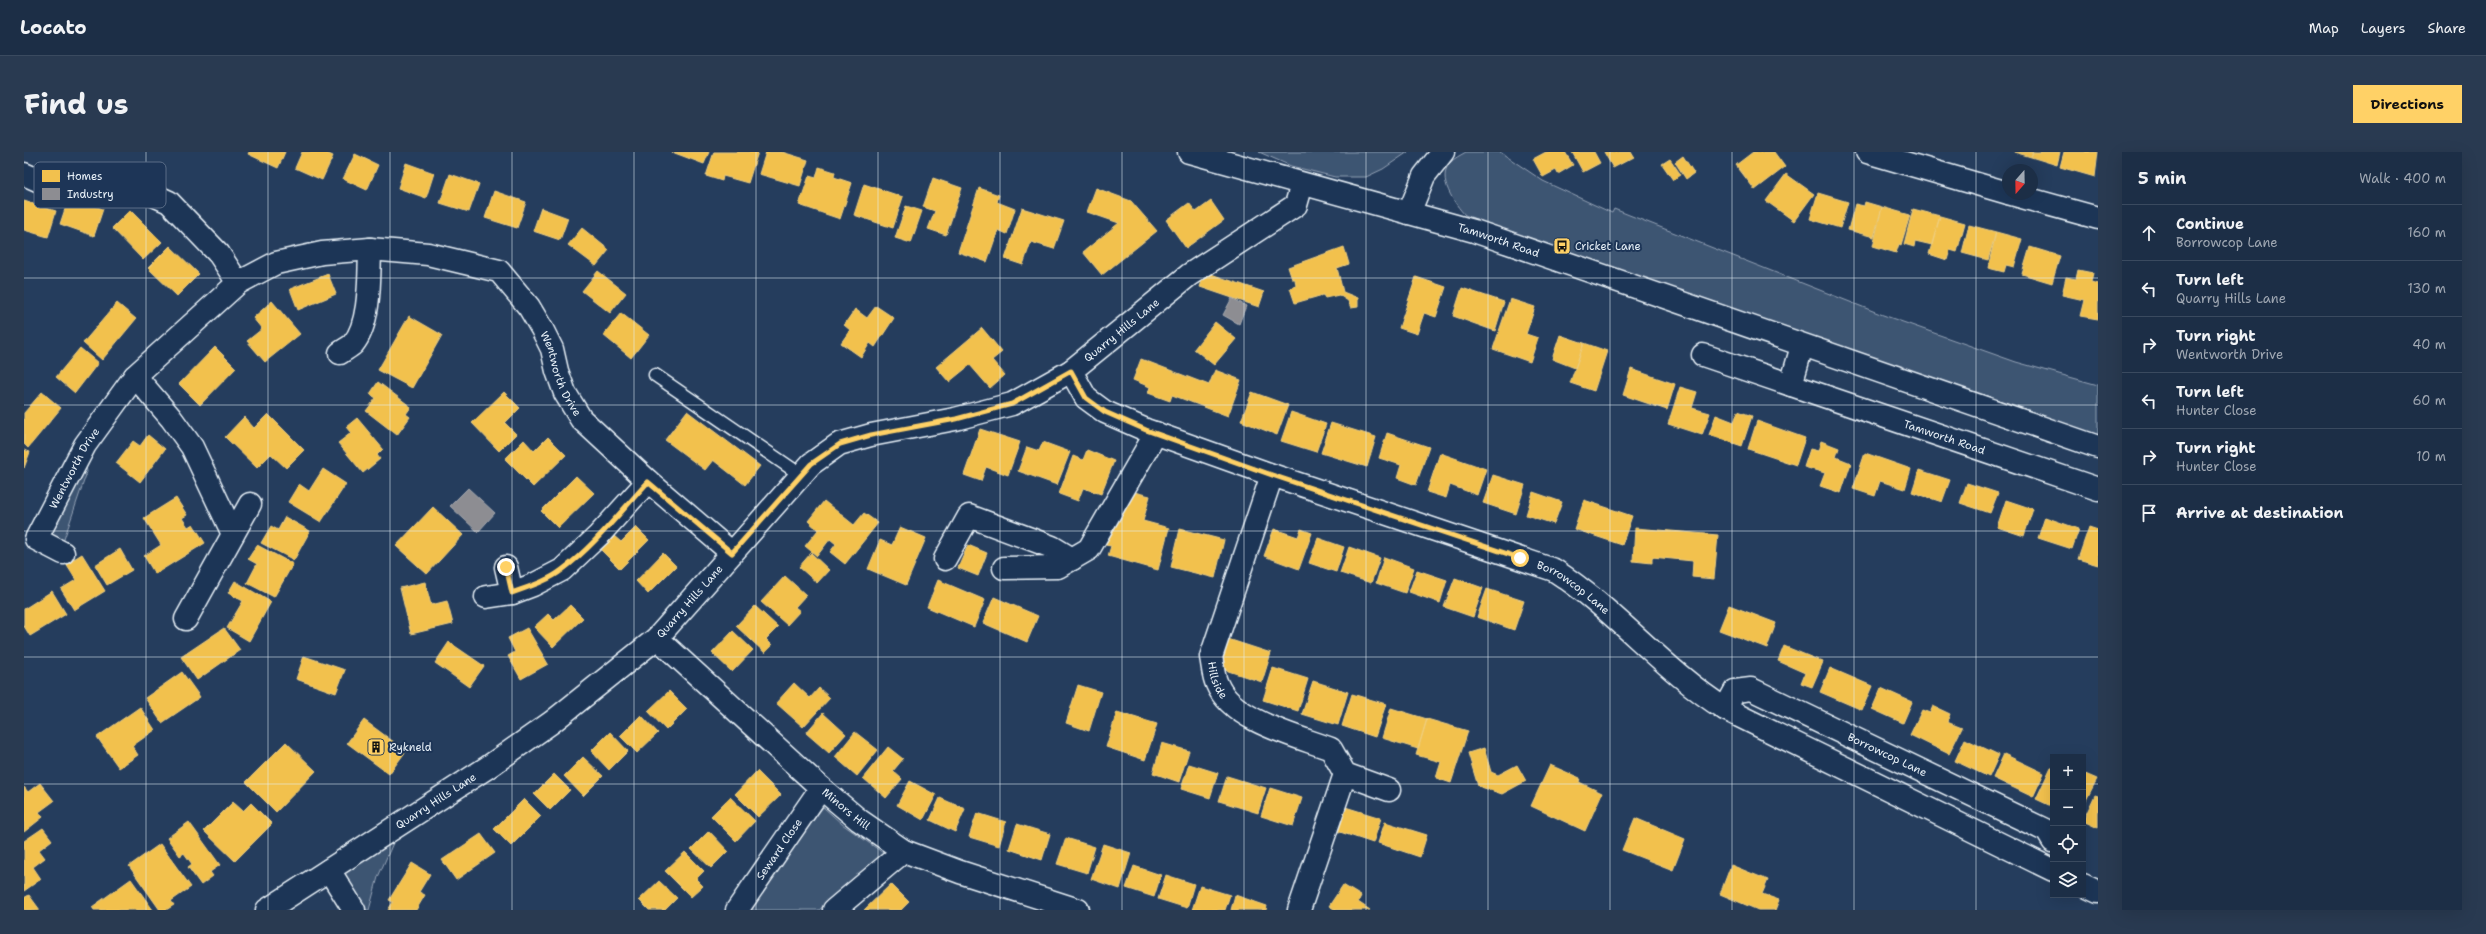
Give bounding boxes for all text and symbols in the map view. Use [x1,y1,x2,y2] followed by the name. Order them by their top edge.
[20,15,87,40] text: Locato
[2309,19,2339,37] text: Map
[2361,19,2405,37] text: Layers
[2427,19,2466,37] text: Share
[24,85,129,123] text: Find us
[2353,85,2462,123] button: Directions
[34,162,166,208] legend
[2002,164,2038,200] north arrow
[2138,167,2186,189] text: 5 min
[67,169,103,184] text: Homes
[2359,170,2446,187] text: Walk · 400 m
[67,187,114,202] text: Industry
[2176,214,2244,234] text: Continue
[1456,219,1542,261] street label: Tamworth Road
[2138,222,2160,244] icon: ahead
[2408,224,2446,241] text: 160 m
[2176,234,2278,251] text: Borrowcop Lane
[1552,236,1572,256] bus stop icon: Cricket Lane
[1575,239,1641,254] place label: Cricket Lane
[2176,270,2244,290] text: Turn left
[2138,278,2160,300] icon: left
[2408,280,2446,297] text: 130 m
[2176,290,2286,307] text: Quarry Hills Lane
[1081,295,1162,365] street label: Quarry Hills Lane
[2176,326,2256,346] text: Turn right
[537,329,585,419] street label: Wentworth Drive
[2138,334,2160,356] icon: right
[2412,336,2446,353] text: 40 m
[2176,346,2283,363] text: Wentworth Drive
[2176,382,2244,402] text: Turn left
[2138,390,2160,412] icon: left
[2413,392,2446,409] text: 60 m
[2176,402,2257,419] text: Hunter Close
[1902,416,1987,458] street label: Tamworth Road
[46,424,103,511] street label: Wentworth Drive
[2176,438,2256,458] text: Turn right
[2138,446,2160,468] icon: right
[2416,448,2446,465] text: 10 m
[2176,458,2257,475] text: Hunter Close
[2138,502,2160,524] icon: arrive
[2176,503,2344,523] text: Arrive at destination
[1511,549,1529,567] route start
[1535,557,1613,617] street label: Borrowcop Lane
[497,558,515,576] route end
[653,561,726,641] street label: Quarry Hills Lane
[1204,660,1231,702] street label: Hillside
[1845,729,1929,780] street label: Borrowcop Lane
[366,737,386,757] building icon: Rykneld
[389,740,432,755] place label: Rykneld
[2050,754,2086,898] map controls
[2050,754,2086,790] button: +
[393,769,479,832] street label: Quarry Hills Lane
[819,785,874,834] street label: Minors Hill
[2050,790,2086,826] button: −
[753,815,805,883] street label: Seward Close
[2050,826,2086,862] button: locate
[2050,862,2086,898] button: layers

